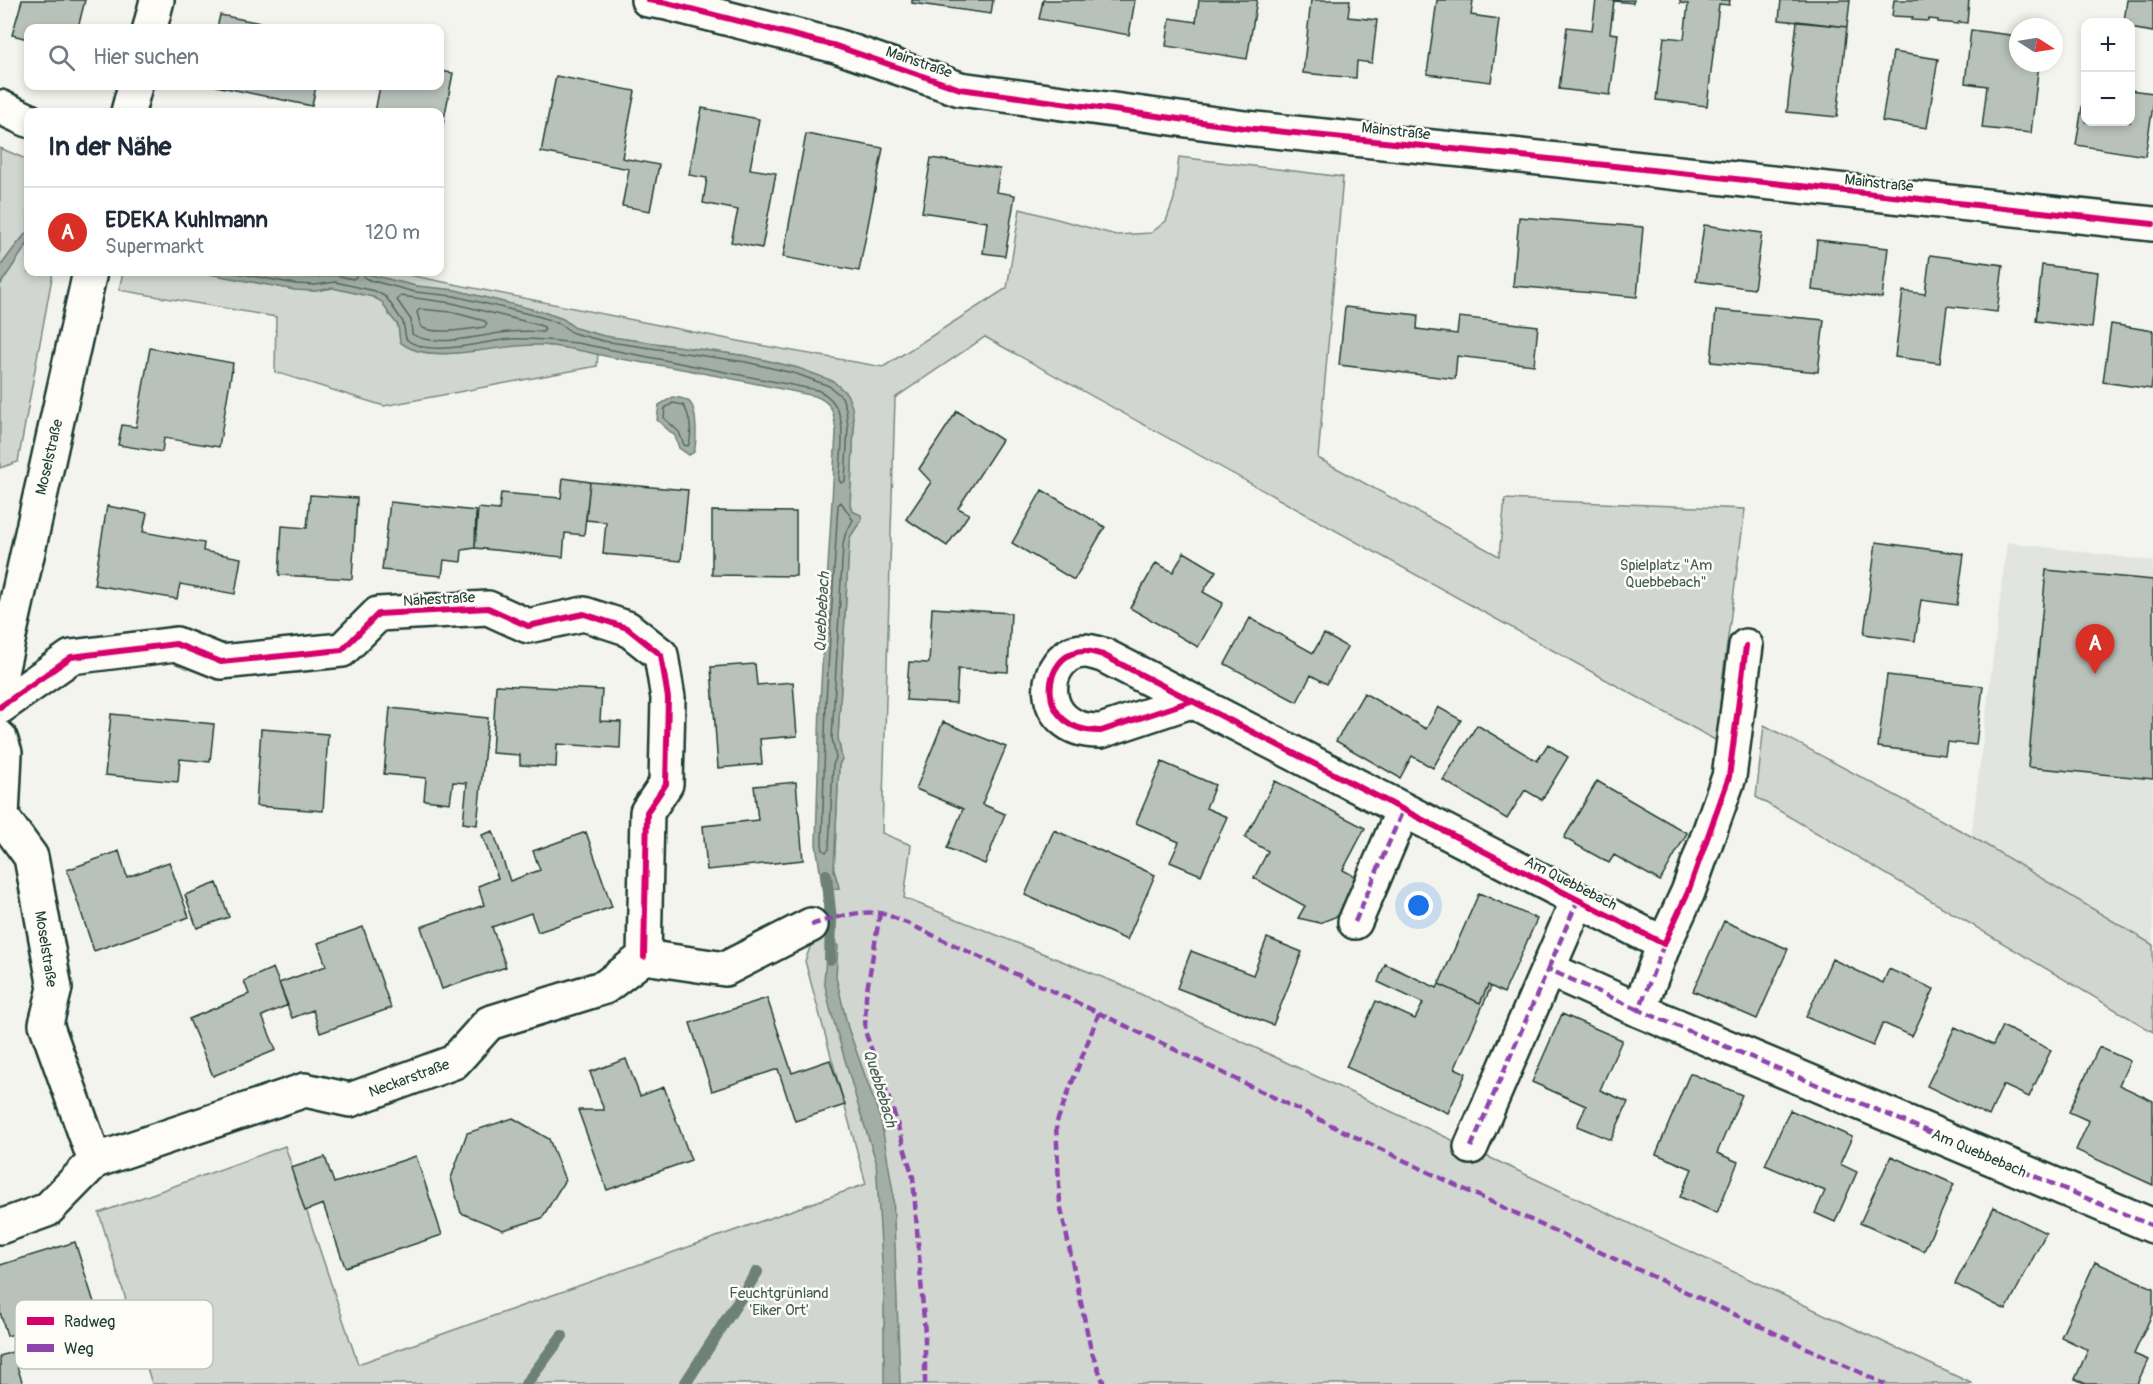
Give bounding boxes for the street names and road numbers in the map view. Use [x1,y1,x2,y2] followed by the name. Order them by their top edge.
[883,42,955,83] street label: Mainstraße
[1361,118,1432,145] street label: Mainstraße
[1844,170,1915,197] street label: Mainstraße
[32,417,68,497] street label: Moselstraße
[402,588,476,611] street label: Nahestraße
[1521,852,1620,915] street label: Am Quebbebach
[30,909,61,989] street label: Moselstraße
[366,1055,453,1102] street label: Neckarstraße
[1928,1125,2029,1182] street label: Am Quebbebach

